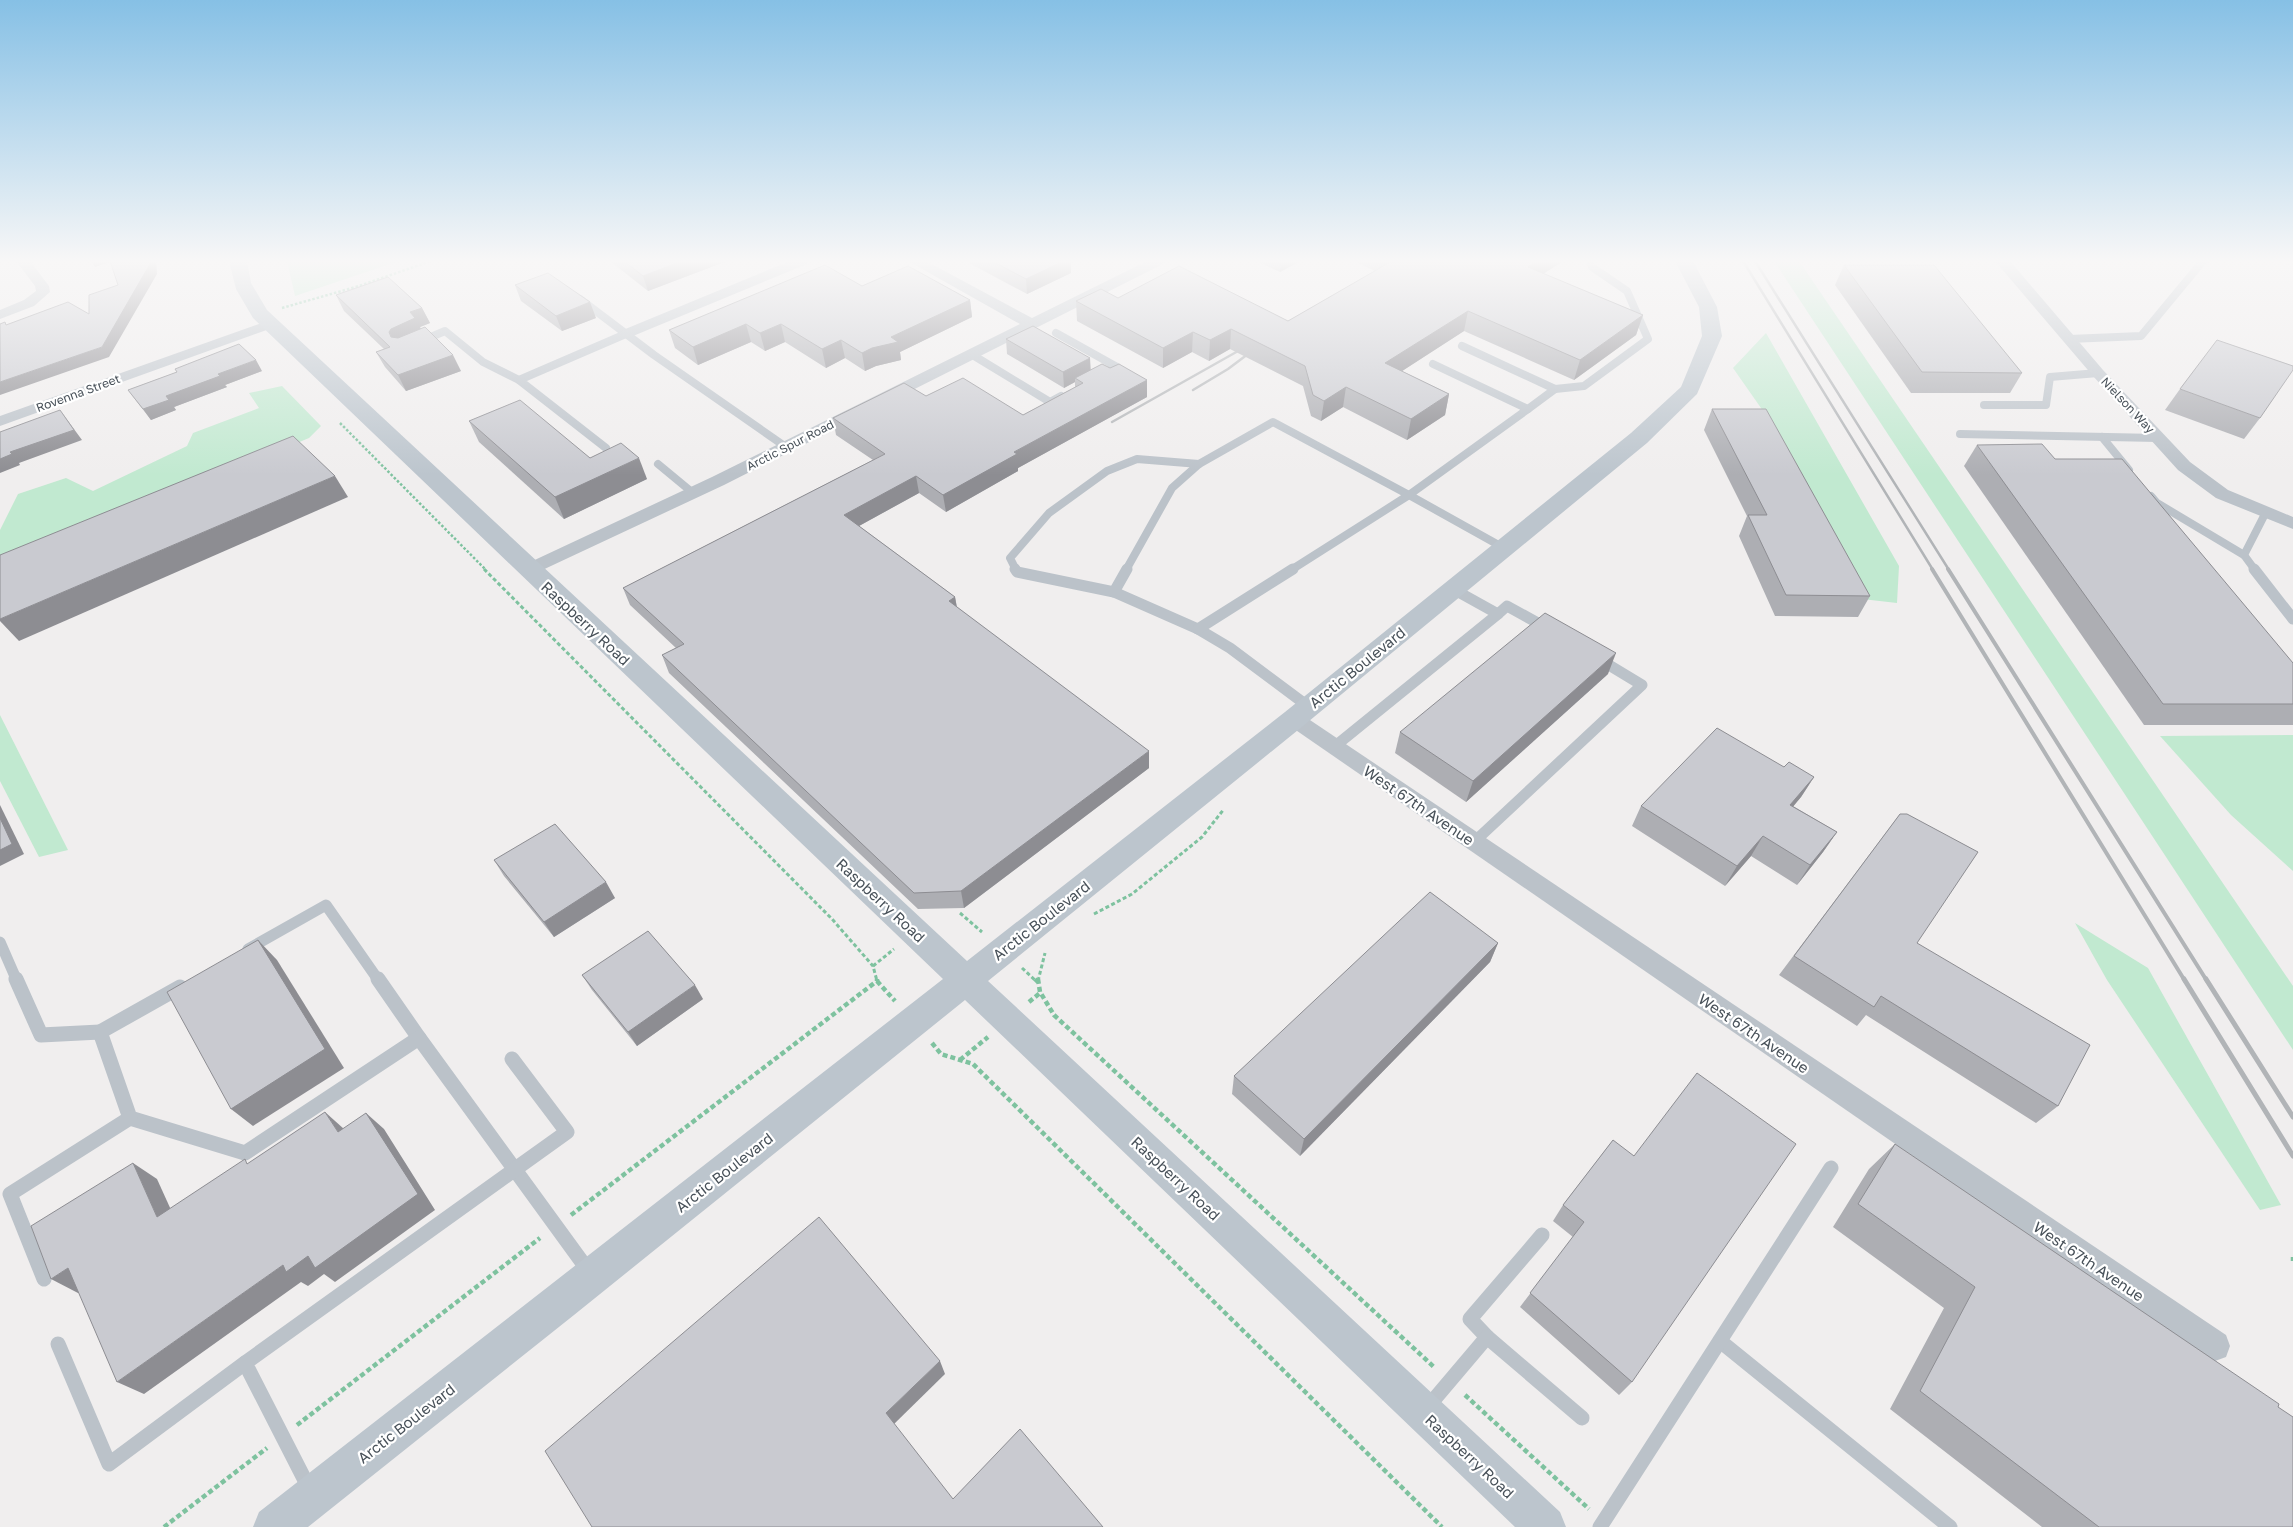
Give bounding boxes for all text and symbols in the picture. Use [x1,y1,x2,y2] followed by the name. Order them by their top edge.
[34,371,122,415] street label: Rovenna Street
[2098,374,2158,436] street label: Nielson Way
[744,417,836,473] street label: Arctic Spur Road
[538,577,634,669] street label: Raspberry Road
[1305,623,1409,711] street label: Arctic Boulevard
[1360,761,1478,849] street label: West 67th Avenue
[833,854,929,946] street label: Raspberry Road
[989,876,1093,964] street label: Arctic Boulevard
[1695,989,1813,1077] street label: West 67th Avenue
[672,1128,776,1216] street label: Arctic Boulevard
[1128,1132,1224,1224] street label: Raspberry Road
[2030,1217,2148,1305] street label: West 67th Avenue
[354,1379,458,1467] street label: Arctic Boulevard
[1422,1410,1518,1502] street label: Raspberry Road

